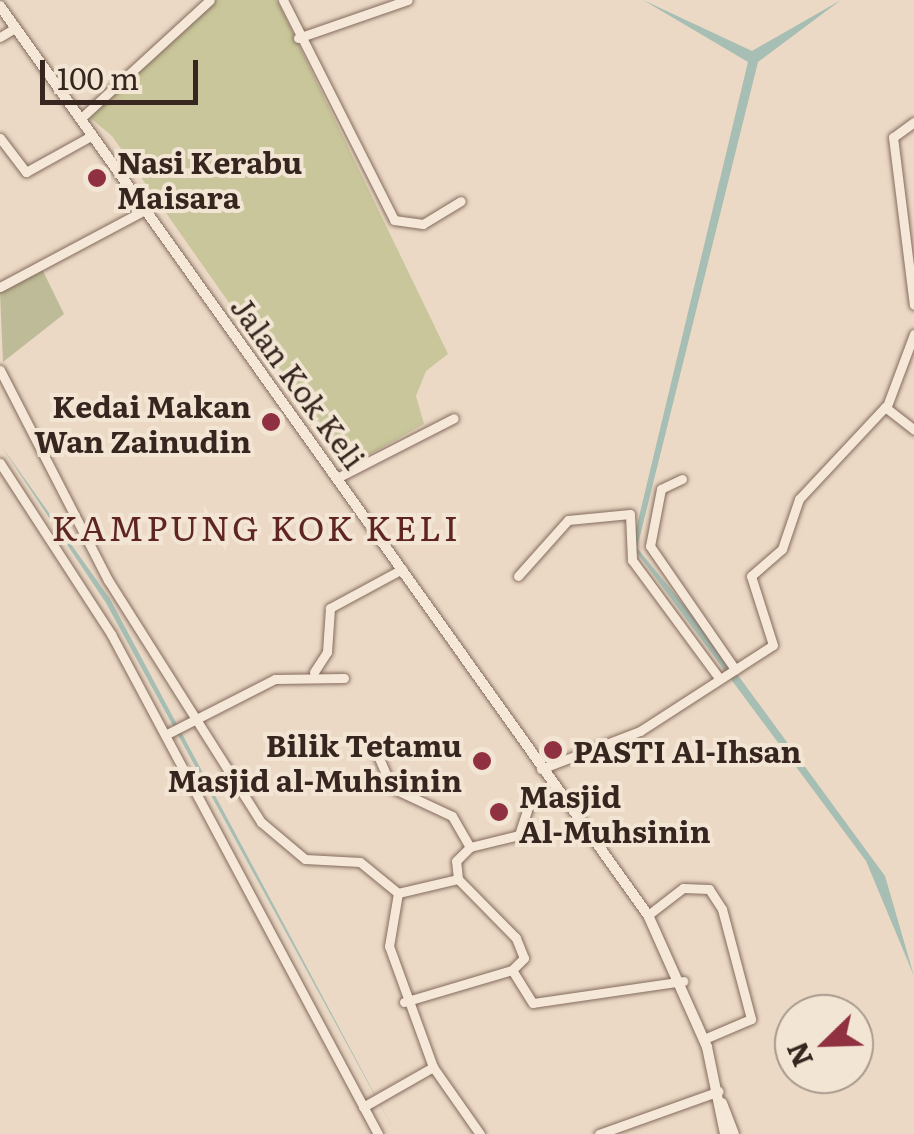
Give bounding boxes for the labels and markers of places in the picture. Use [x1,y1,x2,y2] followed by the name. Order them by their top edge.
[117,143,302,214] place label: Nasi Kerabu Maisara
[86,167,108,189] marker: Nasi Kerabu Maisara
[34,387,251,458] place label: Kedai Makan Wan Zainudin
[260,411,282,433] marker: Kedai Makan Wan Zainudin
[168,726,462,796] place label: Bilik Tetamu Masjid al-Muhsinin
[573,732,801,768] place label: PASTI Al-Ihsan
[542,739,564,761] marker: PASTI Al-Ihsan
[471,750,493,772] marker: Bilik Tetamu Masjid al-Muhsinin
[519,777,711,848] place label: Masjid Al-Muhsinin
[488,801,510,823] marker: Masjid Al-Muhsinin

